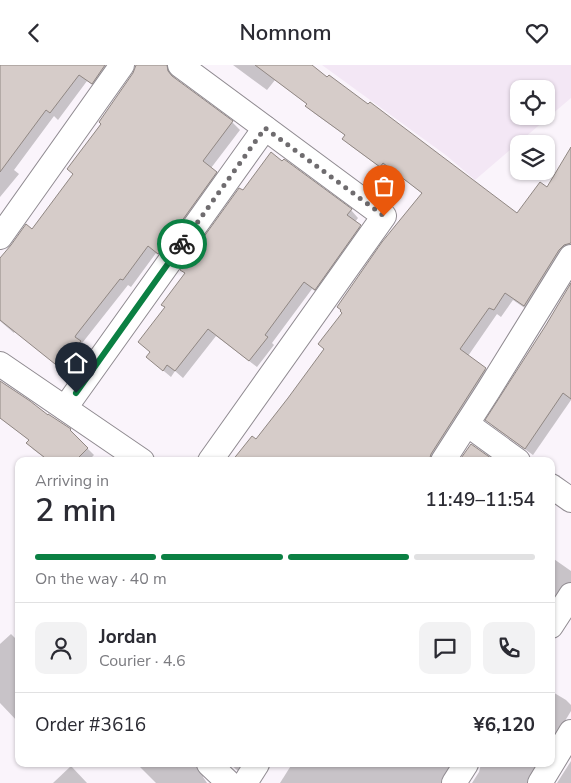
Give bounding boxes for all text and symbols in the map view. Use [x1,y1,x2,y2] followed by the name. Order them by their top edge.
[240,18,331,48] text: Nomnom
[20,19,48,47] icon: back
[523,19,551,47] icon: heart
[510,80,555,180] map controls
[510,80,555,125] button: locate
[510,135,555,180] button: layers
[363,165,405,216] pin
[370,172,398,200] icon: bag
[157,219,207,269] courier
[168,230,196,258] icon: bike
[55,342,97,393] pin
[62,349,90,377] icon: home
[35,470,109,492] text: Arriving in
[425,487,535,513] text: 11:49–11:54
[35,489,117,532] text: 2 min
[35,568,167,590] text: On the way · 40 m
[35,622,87,674] button: person
[419,622,471,674] button: chat
[483,622,535,674] button: phone
[99,624,157,650] text: Jordan
[99,650,185,672] text: Courier · 4.6
[35,712,146,738] text: Order #3616
[473,712,535,738] text: ¥6,120

